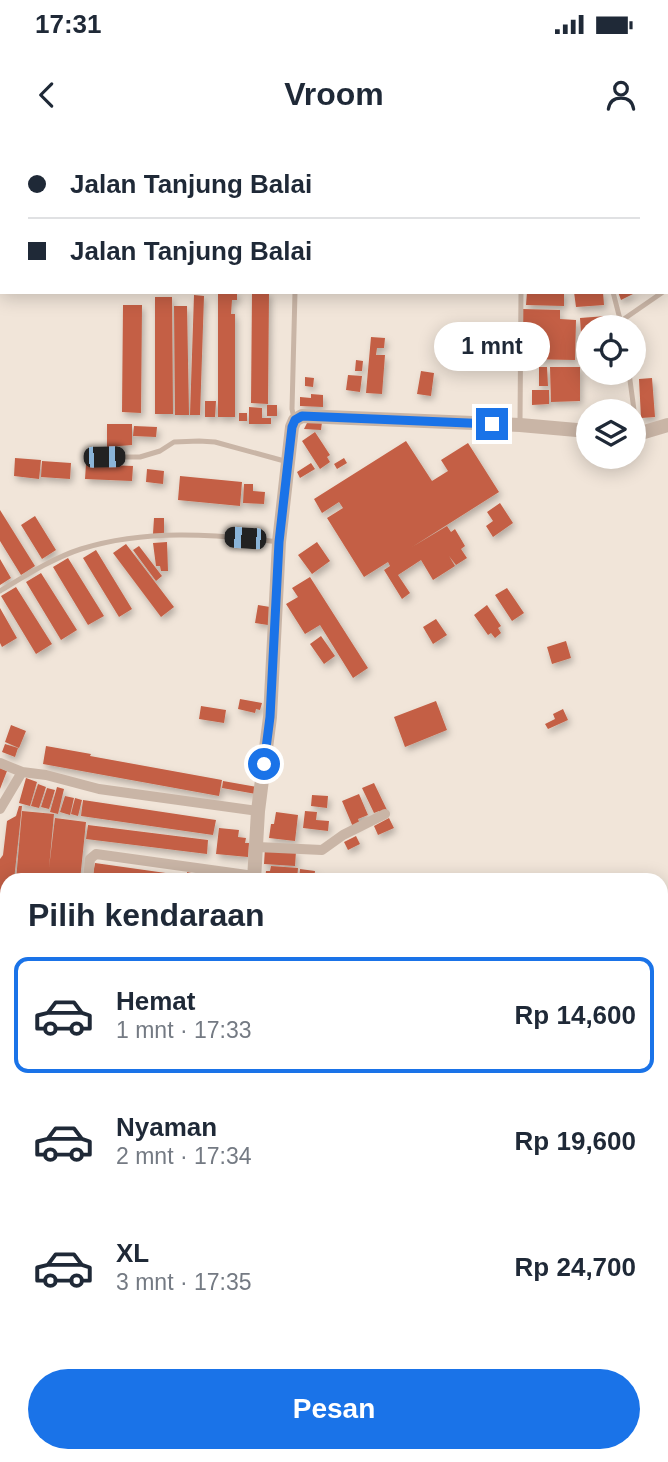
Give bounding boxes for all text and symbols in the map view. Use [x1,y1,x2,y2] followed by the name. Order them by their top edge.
[35,9,102,39] text: 17:31
[28,76,66,114] icon: back
[284,76,384,112] text: Vroom
[602,76,640,114] icon: person
[70,169,312,199] text: Jalan Tanjung Balai
[70,236,312,266] text: Jalan Tanjung Balai
[576,315,646,469] map controls
[576,315,646,385] button: locate
[434,322,550,372] callout: 1 mnt
[461,333,523,359] text: 1 mnt
[576,399,646,469] button: layers
[476,408,508,440] route end
[83,446,126,468] car
[224,526,267,550] car
[248,748,280,780] route start
[28,897,265,933] text: Pilih kendaraan
[32,984,95,1047] icon: car
[116,986,195,1016] text: Hemat
[515,1000,636,1030] text: Rp 14,600
[116,1017,252,1043] text: 1 mnt · 17:33
[32,1110,95,1173] icon: car
[116,1112,217,1142] text: Nyaman
[515,1126,636,1156] text: Rp 19,600
[116,1143,252,1169] text: 2 mnt · 17:34
[32,1236,95,1299] icon: car
[116,1238,149,1268] text: XL
[515,1252,636,1282] text: Rp 24,700
[116,1269,252,1295] text: 3 mnt · 17:35
[28,1369,640,1449] button: Pesan

